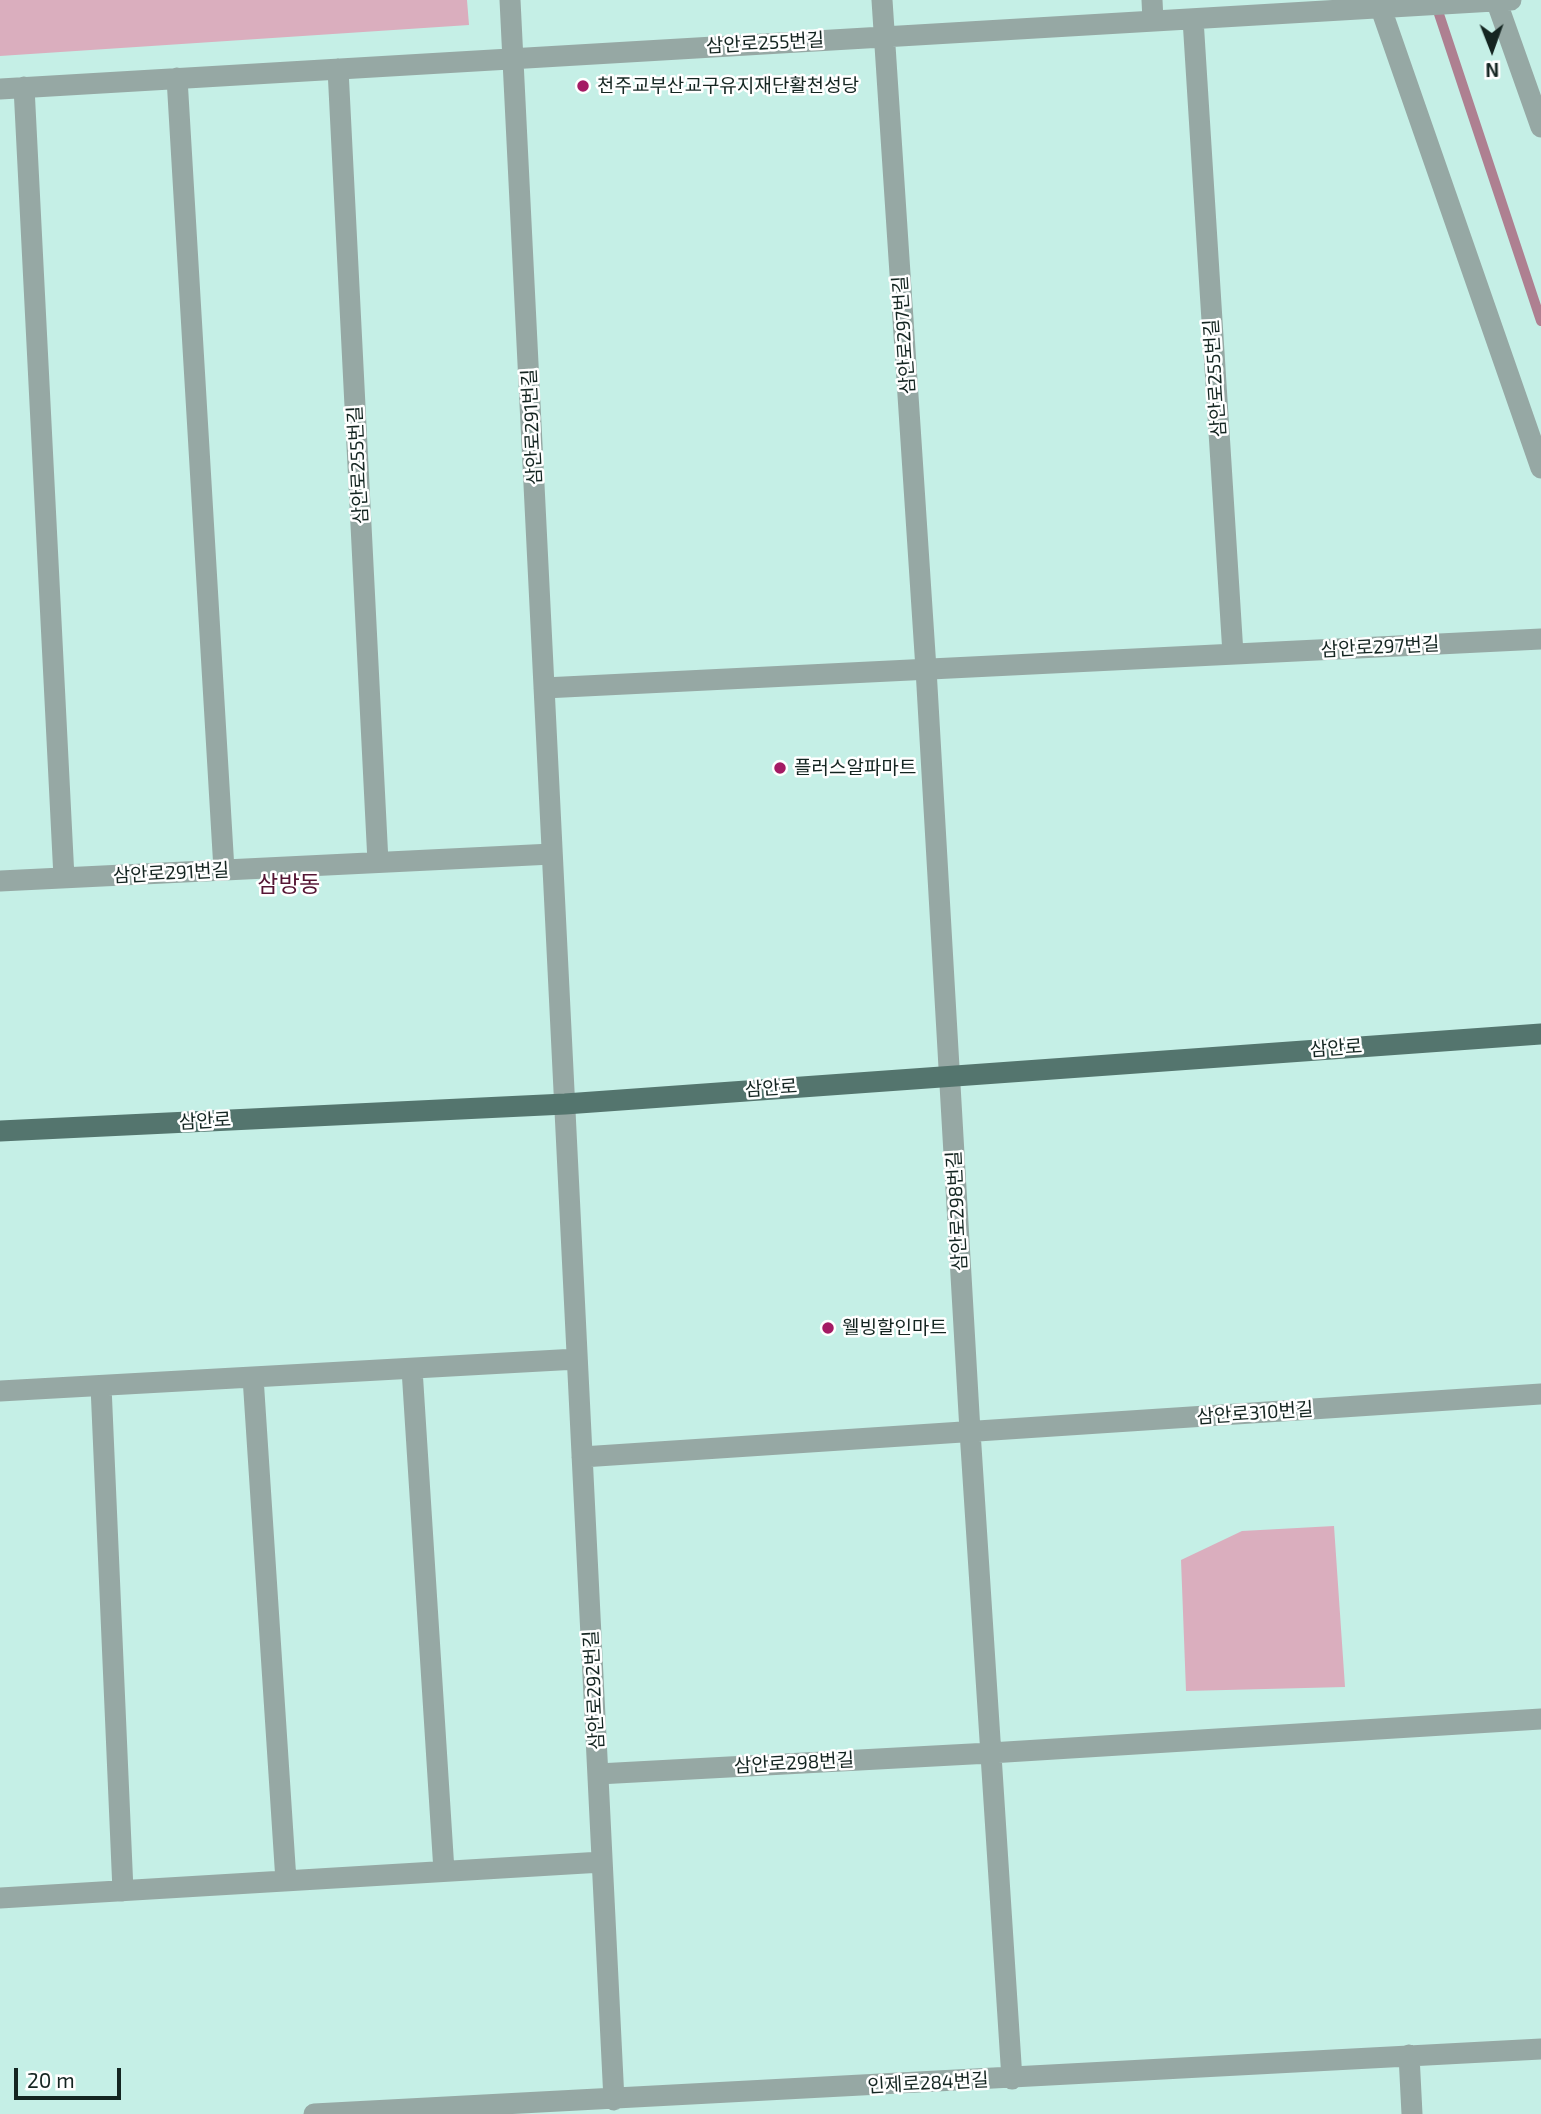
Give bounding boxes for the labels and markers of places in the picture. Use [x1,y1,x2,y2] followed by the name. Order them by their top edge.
[597,75,859,97] place label: 천주교부산교구유지재단활천성당
[575,78,591,94] marker: 천주교부산교구유지재단활천성당
[794,757,916,779] place label: 플러스알파마트
[772,760,788,776] marker: 플러스알파마트
[842,1317,947,1339] place label: 웰빙할인마트
[820,1320,836,1336] marker: 웰빙할인마트

